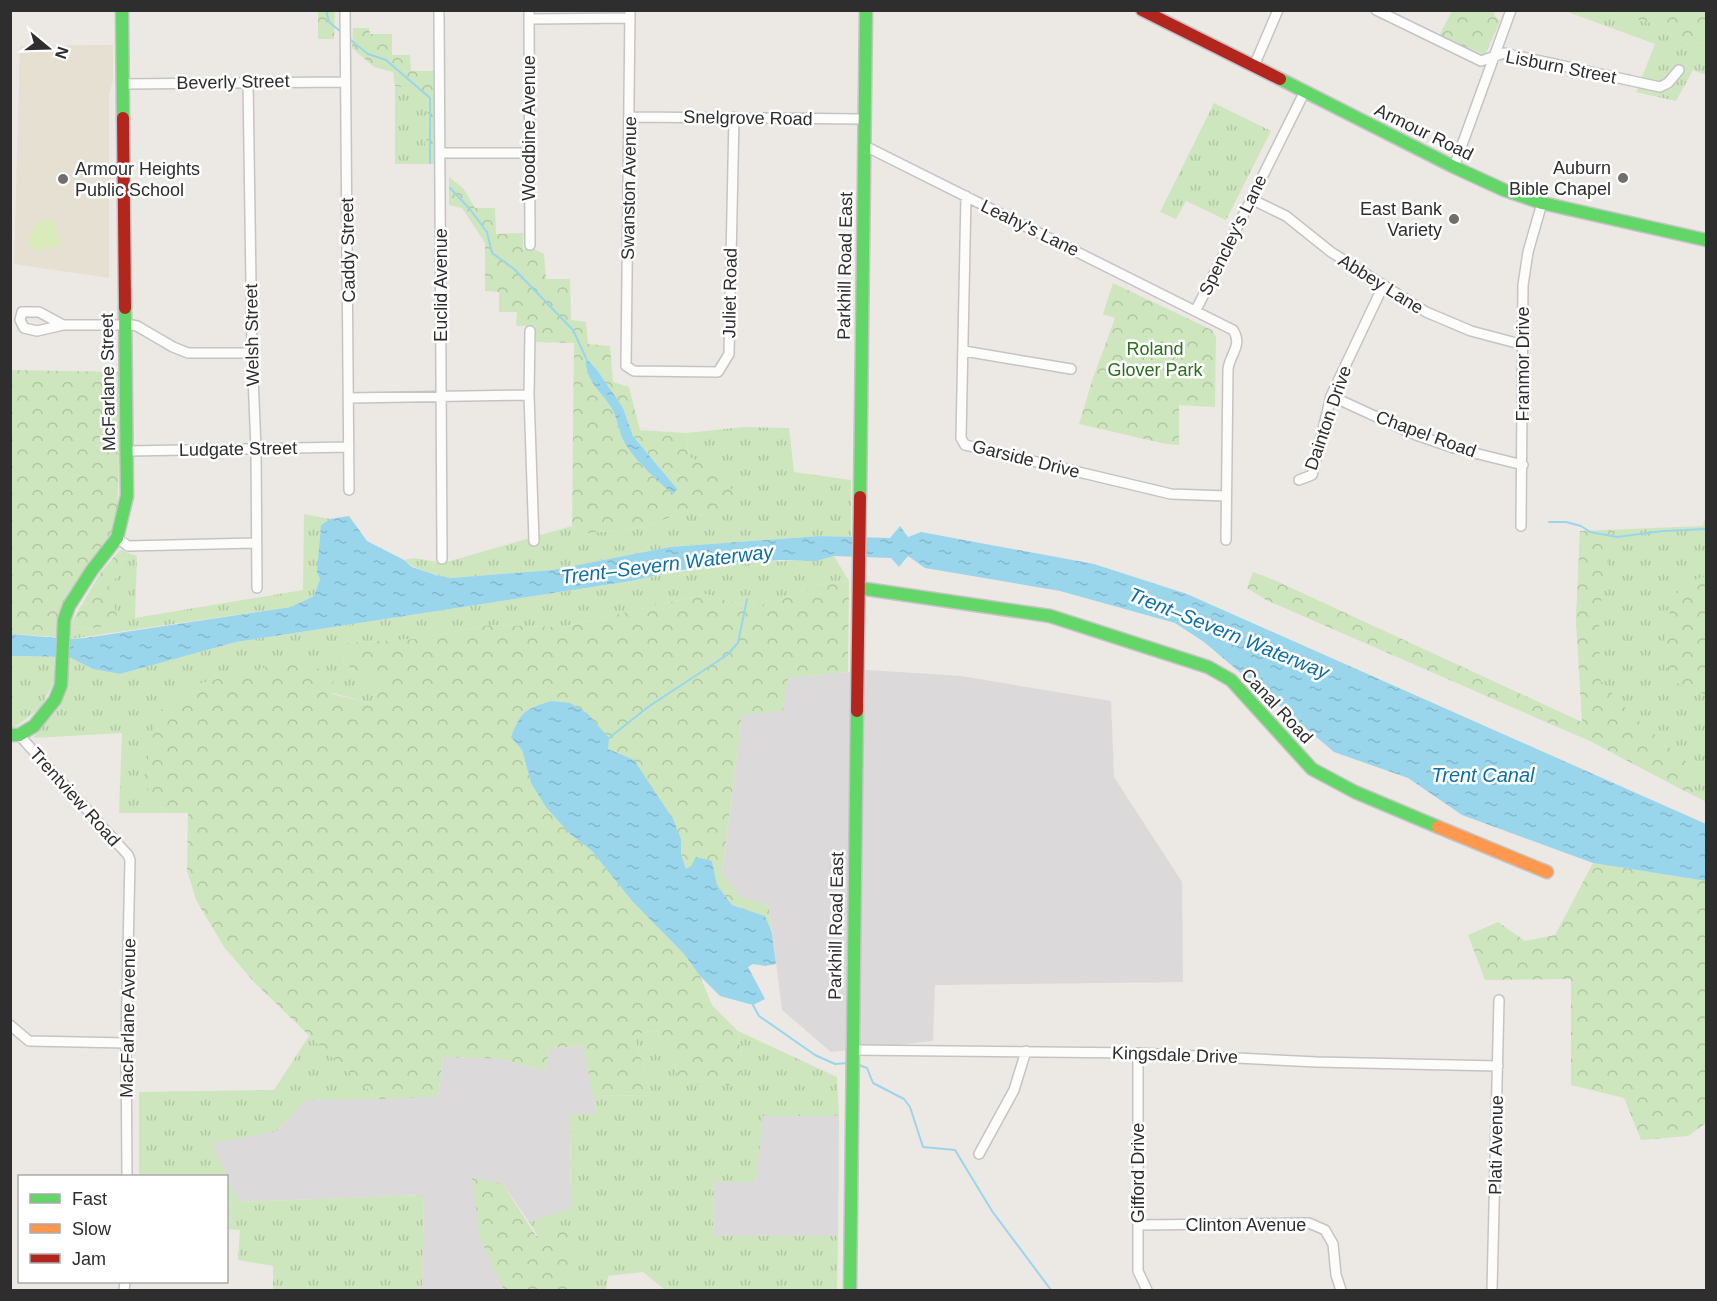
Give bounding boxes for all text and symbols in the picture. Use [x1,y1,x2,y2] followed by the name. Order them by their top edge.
[18,18,78,78] north arrow
[52,44,72,61] text: N
[1504,46,1618,88] street label: Lisburn Street
[519,55,539,201] street label: Woodbine Avenue
[176,71,290,93] street label: Beverly Street
[1372,100,1476,164] street label: Armour Road
[683,107,813,129] street label: Snelgrove Road
[618,116,640,260] street label: Swanston Avenue
[1509,158,1611,199] place label: Auburn Bible Chapel
[75,159,200,200] place label: Armour Heights Public School
[1616,171,1630,185] marker: Auburn Bible Chapel
[56,172,70,186] marker: Armour Heights Public School
[1195,172,1271,298] street label: Spencley's Lane
[834,192,856,340] street label: Parkhill Road East
[978,196,1082,260] street label: Leahy's Lane
[337,197,359,303] street label: Caddy Street
[1360,199,1443,240] place label: East Bank Variety
[1447,212,1461,226] marker: East Bank Variety
[431,228,451,342] street label: Euclid Avenue
[719,248,741,338] street label: Juliet Road
[1335,250,1427,318] street label: Abbey Lane
[241,283,263,387] street label: Welsh Street
[1513,306,1533,422] street label: Franmor Drive
[97,313,119,451] street label: McFarlane Street
[1107,339,1204,380] park label: Roland Glover Park
[1301,363,1355,473] street label: Dainton Drive
[1373,407,1479,461] street label: Chapel Road
[970,436,1082,482] street label: Garside Drive
[179,438,297,460] street label: Ludgate Street
[560,540,775,588] water label: Trent–Severn Waterway
[1126,583,1333,684] water label: Trent–Severn Waterway
[1237,664,1317,748] street label: Canal Road
[26,744,124,850] street label: Trentview Road
[1431,764,1535,786] water label: Trent Canal
[825,852,847,1000] street label: Parkhill Road East
[117,938,139,1098] street label: MacFarlane Avenue
[1112,1043,1238,1067] street label: Kingsdale Drive
[1485,1095,1507,1195] street label: Plati Avenue
[1128,1123,1148,1223] street label: Gifford Drive
[18,1175,228,1283] legend
[72,1189,107,1209] text: Fast
[1186,1215,1306,1235] street label: Clinton Avenue
[72,1219,112,1239] text: Slow
[72,1249,106,1269] text: Jam

